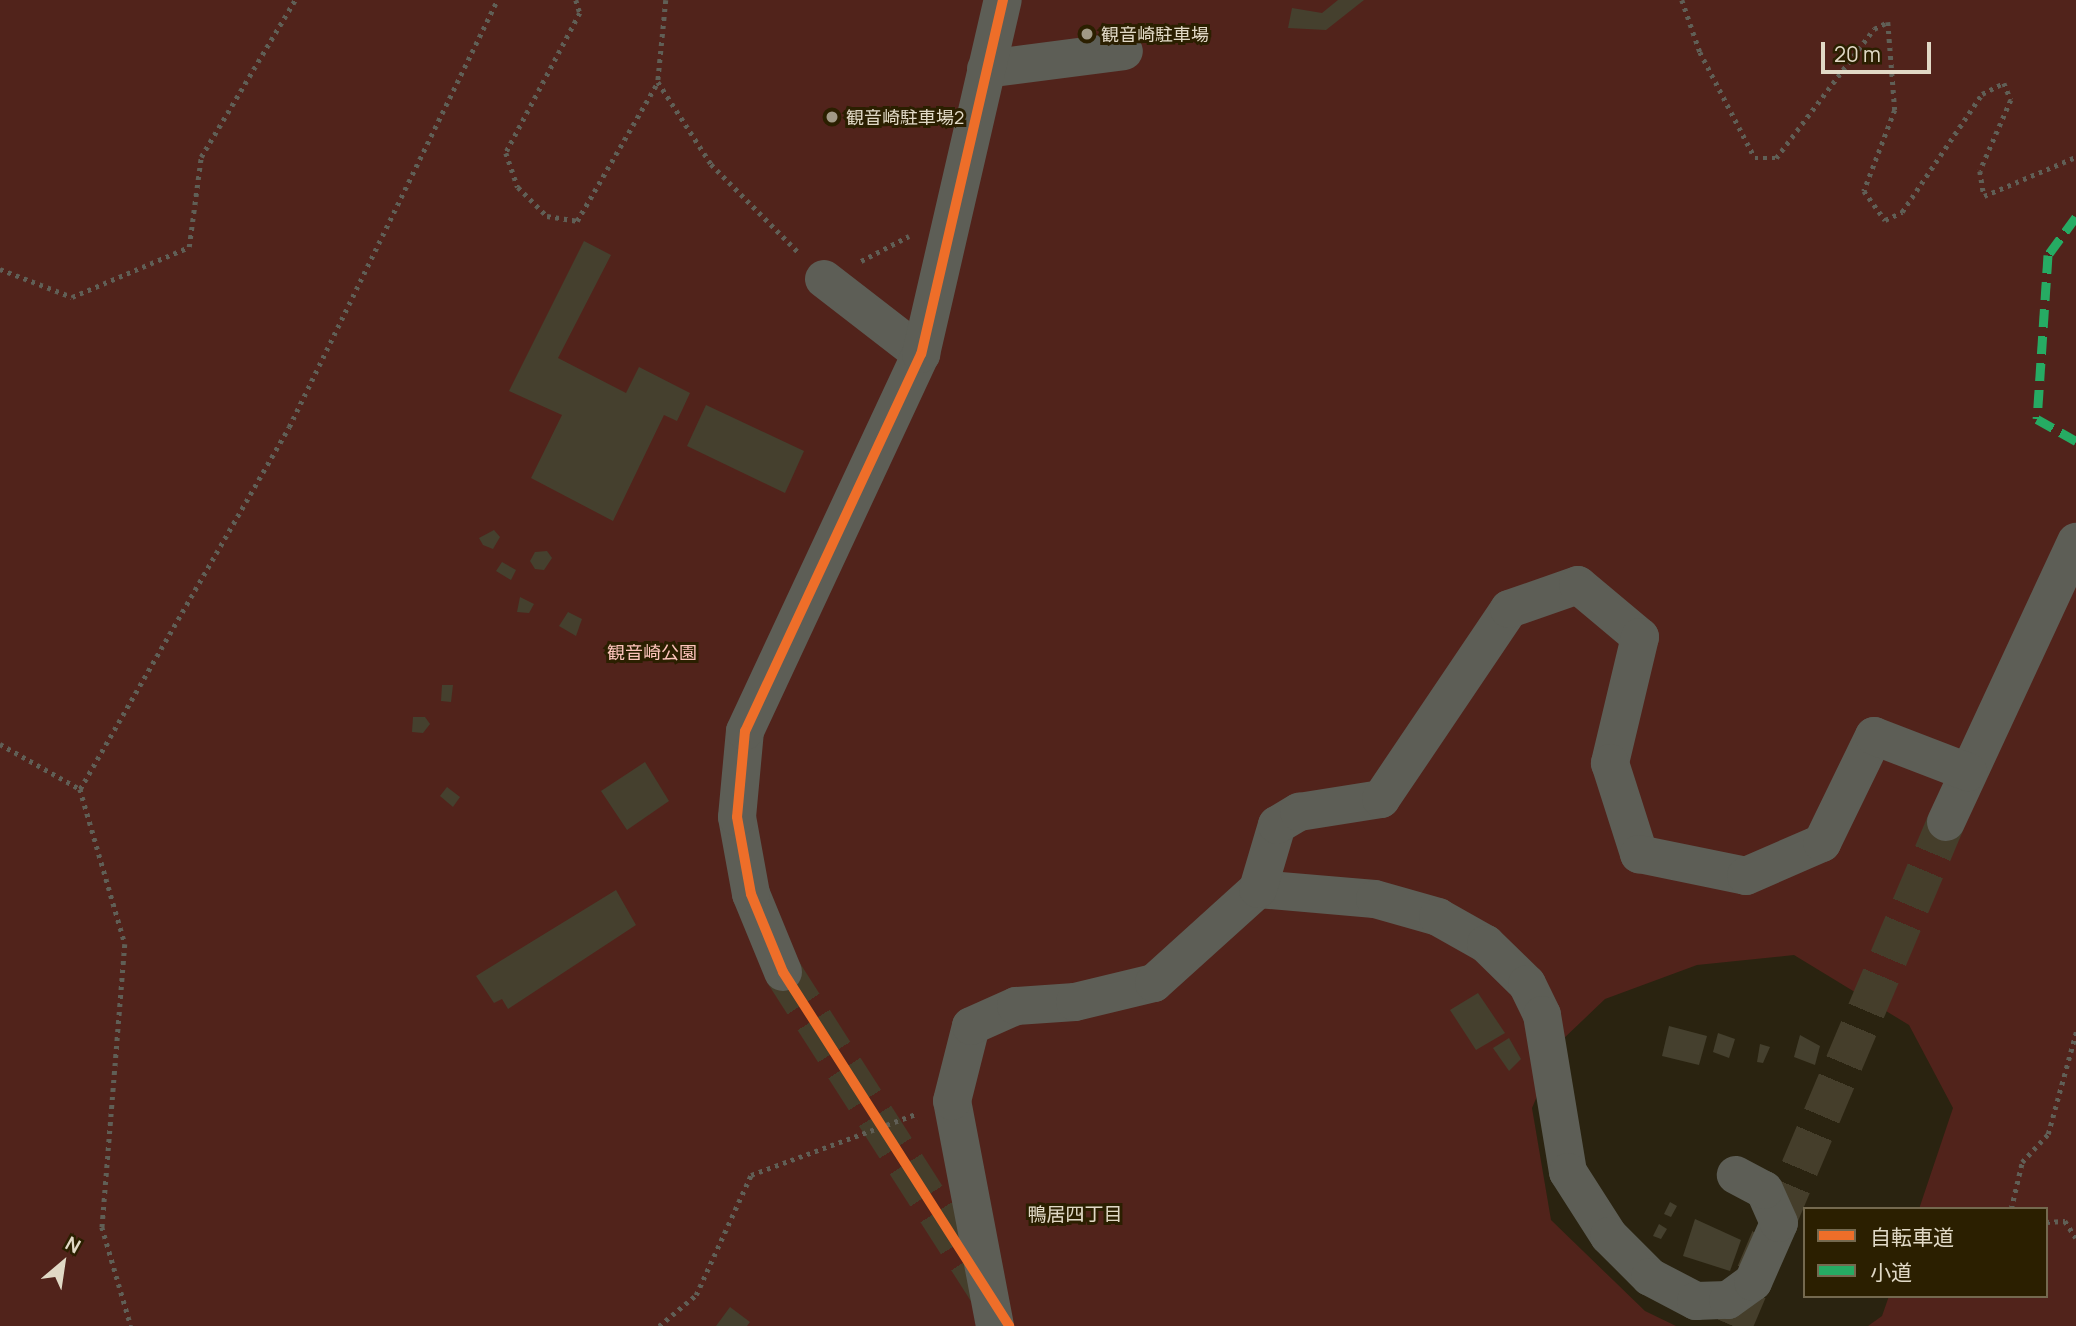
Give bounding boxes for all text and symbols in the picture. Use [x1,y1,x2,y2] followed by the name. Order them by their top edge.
[1101,23,1209,45] place label: 観音崎駐車場
[1079,26,1095,42] marker: 観音崎駐車場
[1824,28,1934,72] scale bar
[1834,40,1881,68] text: 20 m
[846,106,964,128] place label: 観音崎駐車場2
[824,109,840,125] marker: 観音崎駐車場2
[607,641,697,663] park label: 観音崎公園
[1028,1204,1122,1226] district label: 鴨居四丁目
[1803,1207,2048,1298] legend
[1870,1223,1954,1251] text: 自転車道
[28,1228,98,1298] north arrow
[61,1230,85,1259] text: N
[1870,1258,1912,1286] text: 小道

